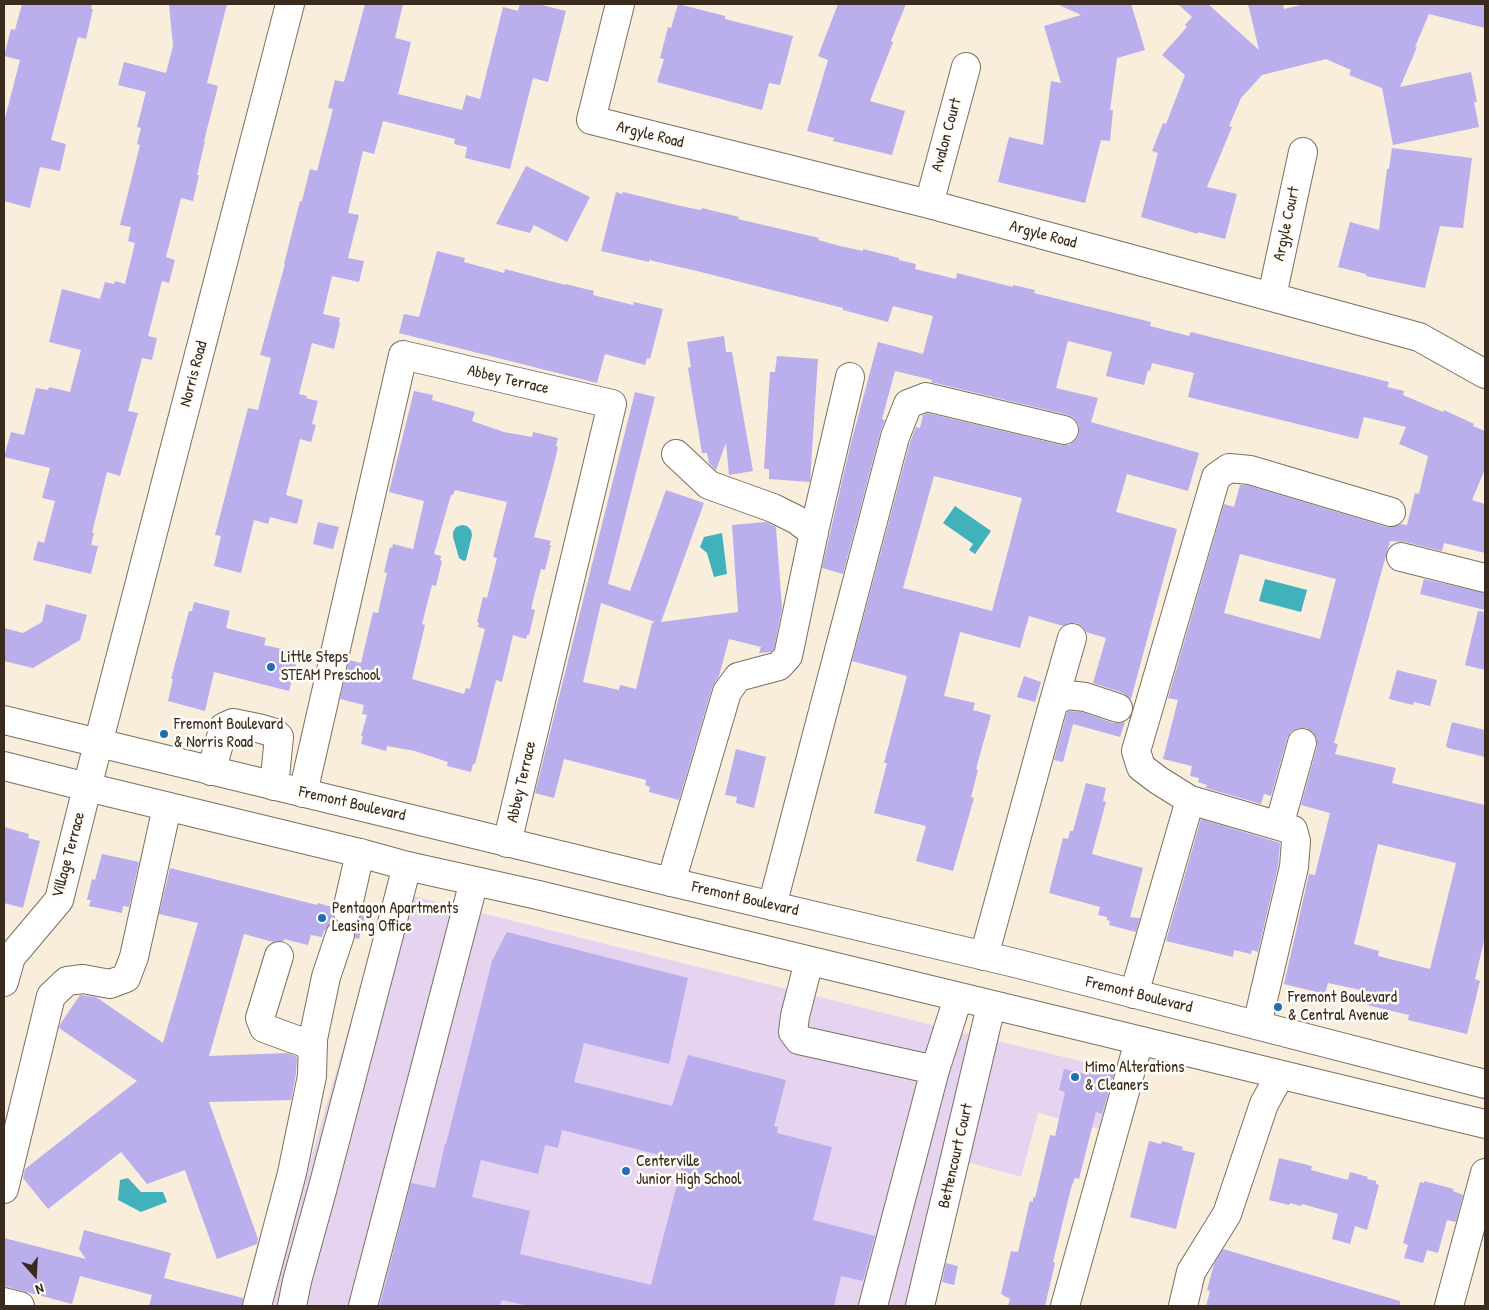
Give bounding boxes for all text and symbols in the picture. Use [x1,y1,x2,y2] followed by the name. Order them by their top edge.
[928,96,966,174] street label: Avalon Court
[615,117,685,153] street label: Argyle Road
[1270,185,1304,263] street label: Argyle Court
[1007,217,1079,253] street label: Argyle Road
[176,339,212,409] street label: Norris Road
[465,361,551,399] street label: Abbey Terrace
[281,648,380,686] place label: Little Steps STEAM Preschool
[265,661,277,673] marker: Little Steps STEAM Preschool
[174,715,283,753] place label: Fremont Boulevard & Norris Road
[158,728,170,740] marker: Fremont Boulevard & Norris Road
[503,739,541,825] street label: Abbey Terrace
[297,782,407,826] street label: Fremont Boulevard
[48,810,90,900] street label: Village Terrace
[690,877,800,921] street label: Fremont Boulevard
[332,899,458,937] place label: Pentagon Apartments Leasing Office
[316,912,328,924] marker: Pentagon Apartments Leasing Office
[1084,973,1194,1017] street label: Fremont Boulevard
[1288,988,1397,1026] place label: Fremont Boulevard & Central Avenue
[1272,1001,1284,1013] marker: Fremont Boulevard & Central Avenue
[1085,1058,1184,1096] place label: Mimo Alterations & Cleaners
[1069,1071,1081,1083] marker: Mimo Alterations & Cleaners
[935,1102,977,1210] street label: Bettencourt Court
[636,1152,741,1190] place label: Centerville Junior High School
[620,1165,632,1177] marker: Centerville Junior High School
[10,1250,60,1300] north arrow
[33,1279,47,1300] text: N

